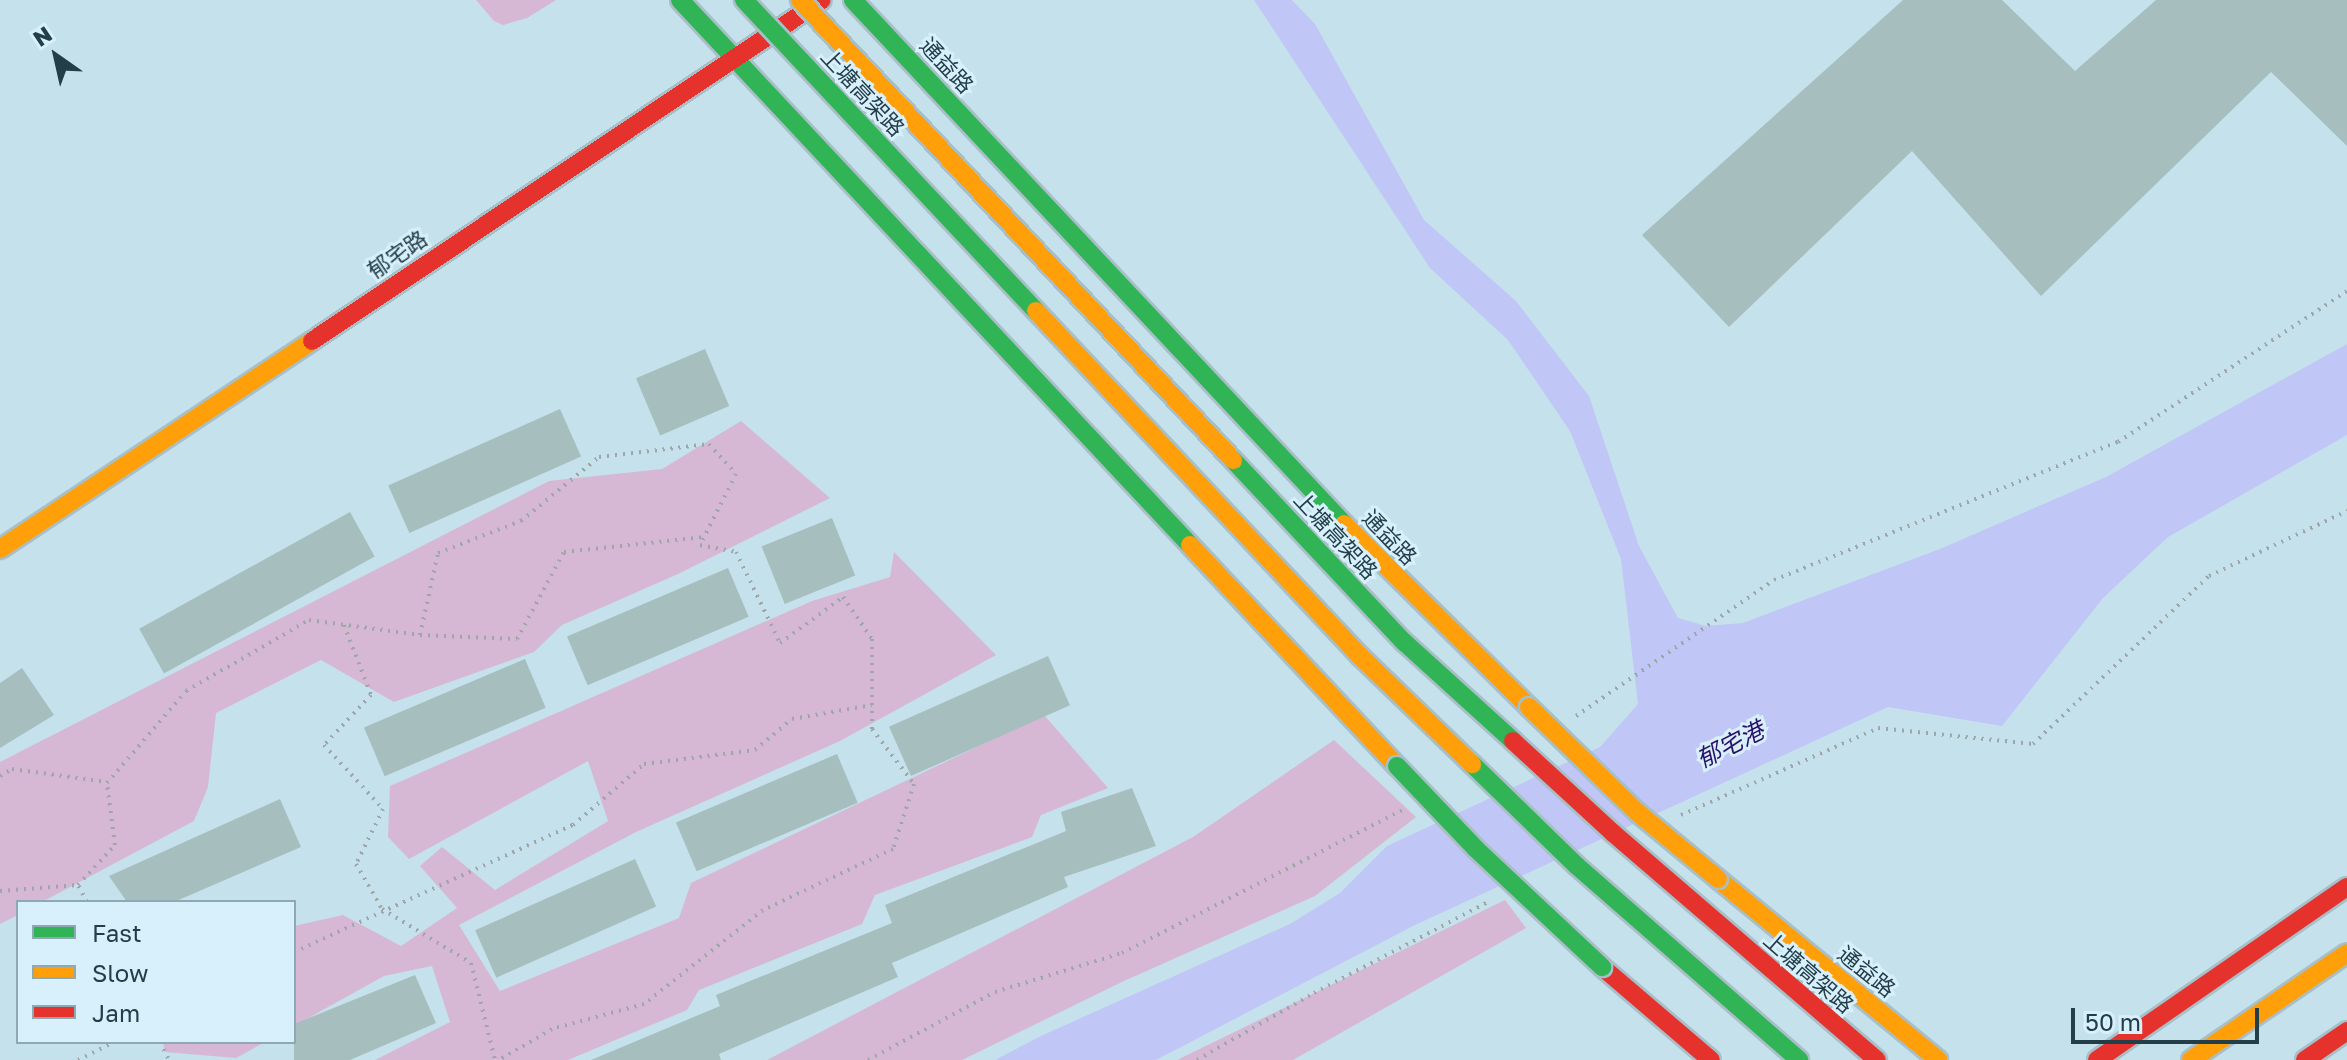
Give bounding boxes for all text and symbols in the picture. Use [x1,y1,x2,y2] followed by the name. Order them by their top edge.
[16,16,96,96] north arrow
[28,20,57,52] text: N
[915,32,979,98] street label: 通益路
[816,43,910,141] street label: 上塘高架路
[362,225,432,283] street label: 郁宅路
[1289,486,1383,584] street label: 上塘高架路
[1358,504,1422,570] street label: 通益路
[1691,715,1769,773] water label: 郁宅港
[16,900,296,1044] legend
[92,918,142,947] text: Fast
[1759,926,1859,1018] street label: 上塘高架路
[1833,940,1901,1002] street label: 通益路
[92,958,148,987] text: Slow
[2075,992,2263,1042] scale bar
[92,998,140,1027] text: Jam
[2085,1007,2141,1036] text: 50 m

